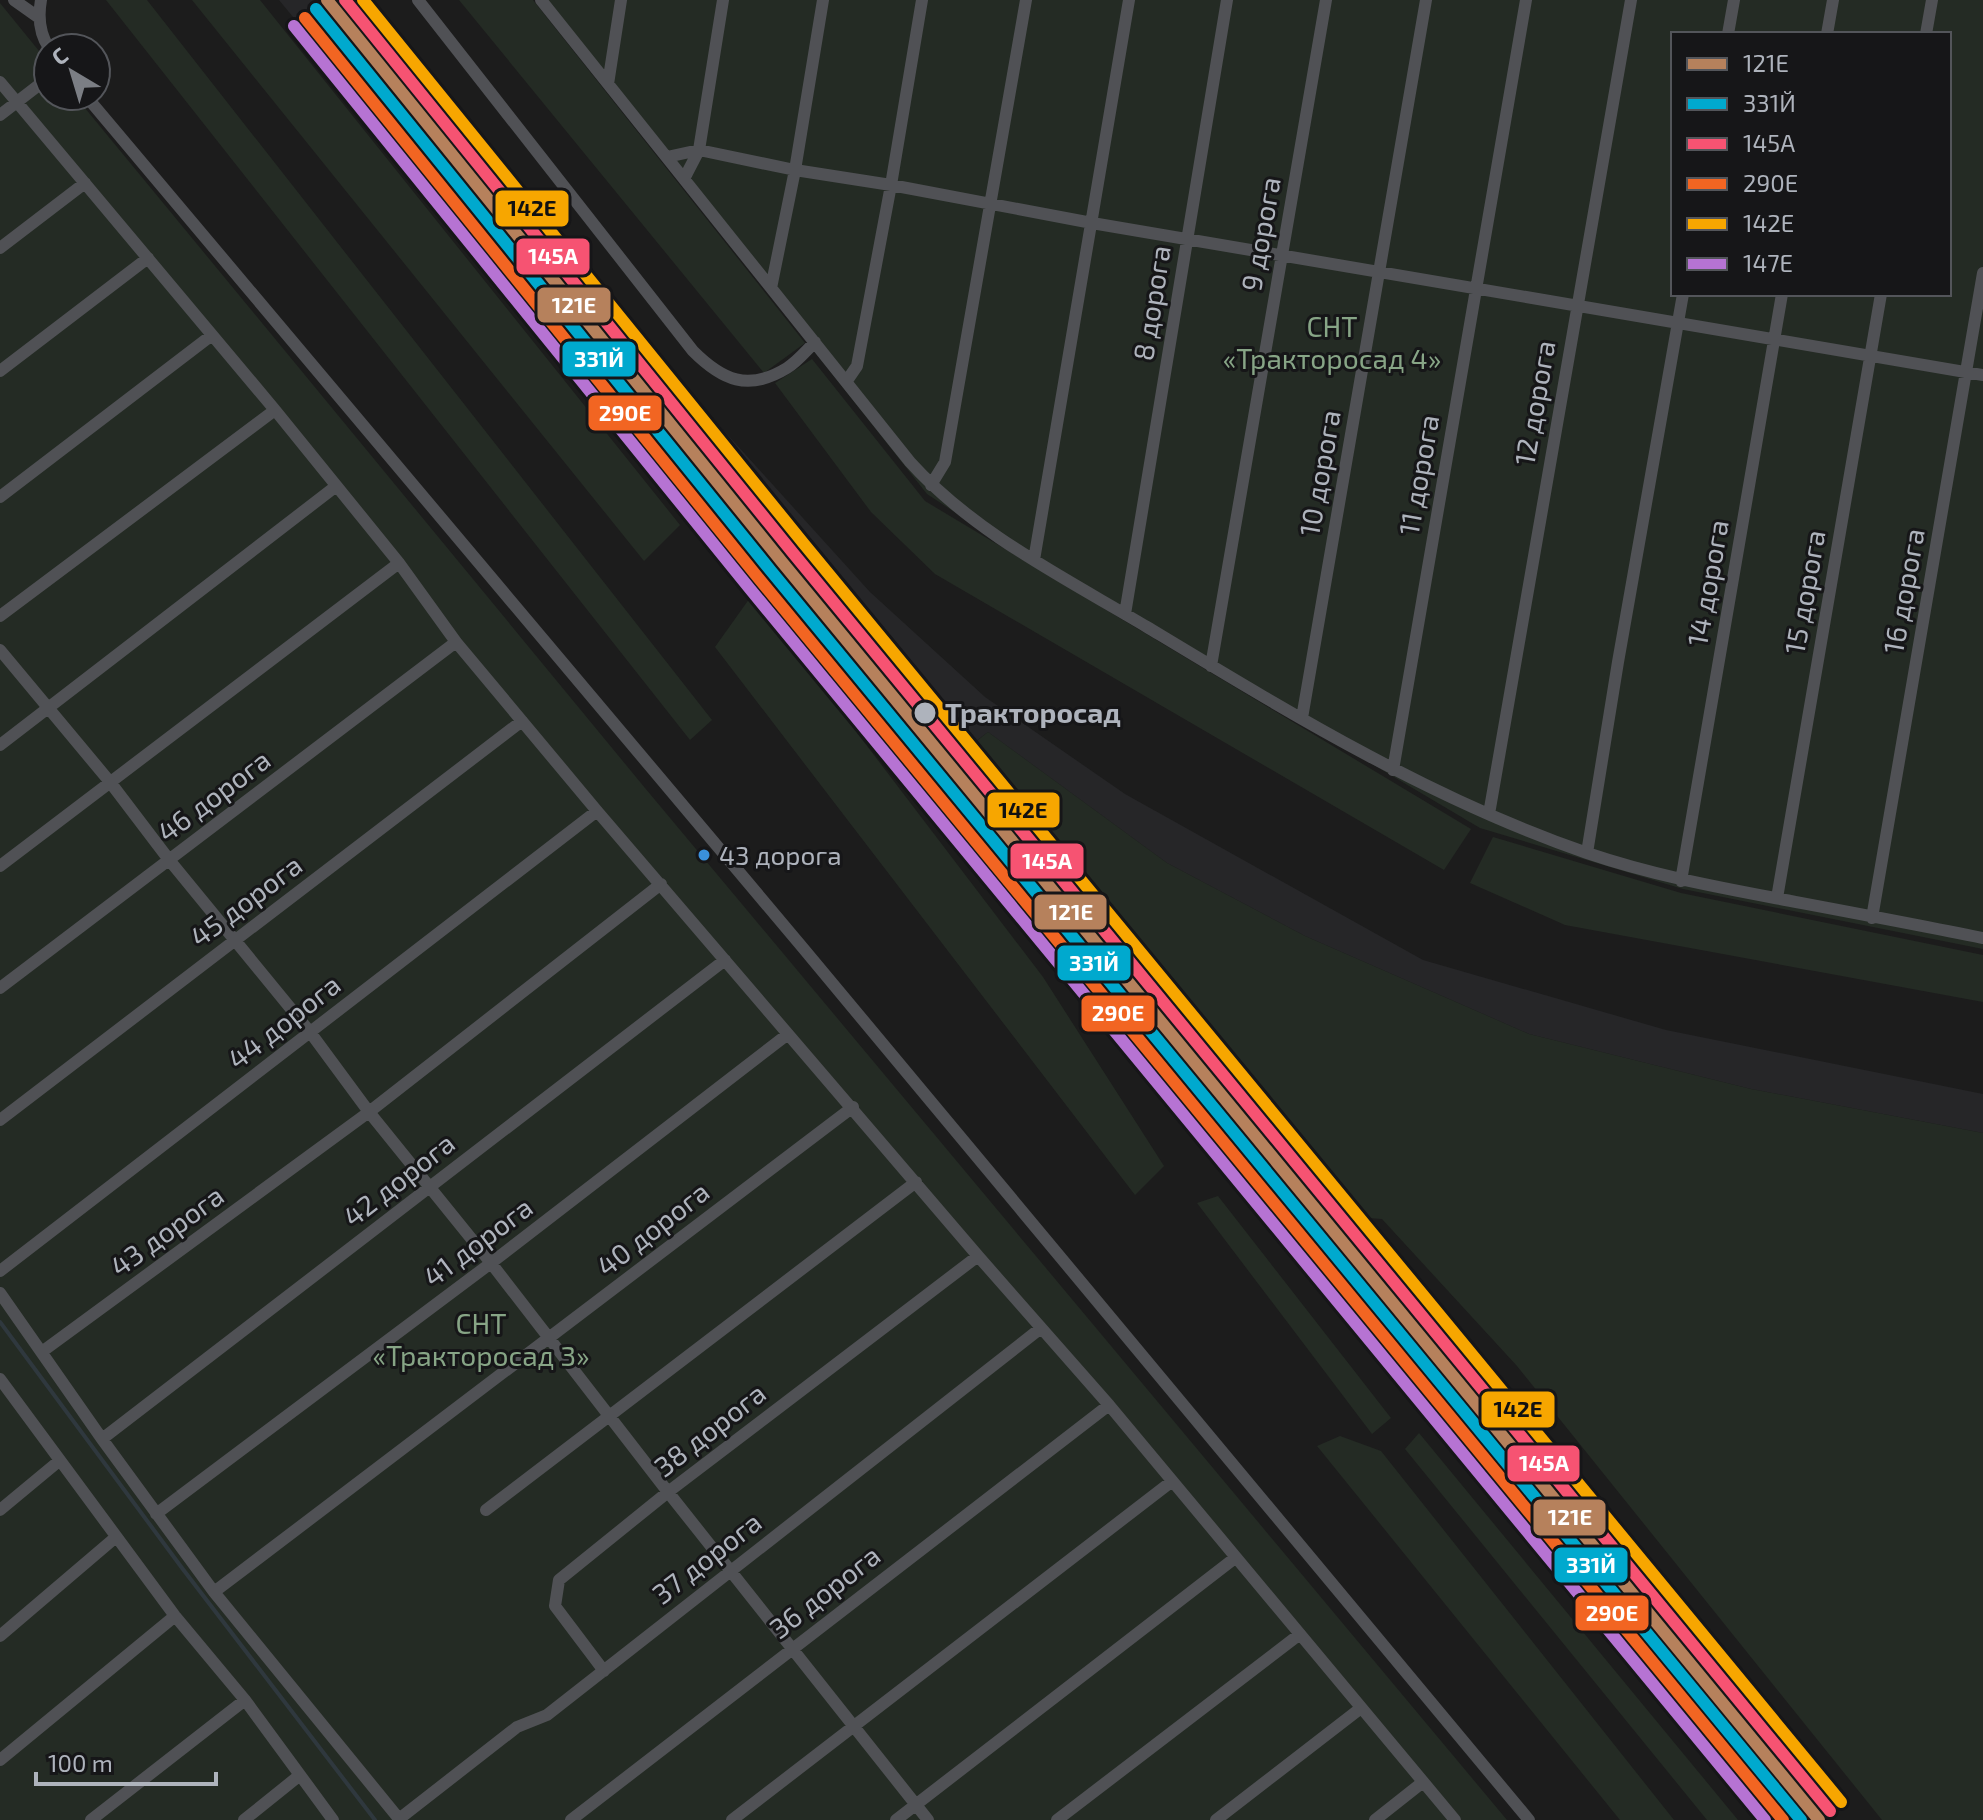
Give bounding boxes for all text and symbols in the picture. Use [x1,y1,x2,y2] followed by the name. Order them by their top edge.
[32,32,112,112] north arrow
[1671,32,1951,296] legend
[46,41,72,70] text: С
[1743,48,1789,77] text: 121Е
[1743,88,1796,117] text: 331Й
[1743,128,1795,157] text: 145А
[1743,168,1798,197] text: 290Е
[1233,174,1287,294] street label: 9 дорога
[494,189,570,228] line badge: 142Е
[507,194,557,220] text: 142Е
[1743,208,1794,237] text: 142Е
[515,237,591,276] line badge: 145А
[528,242,579,268] text: 145А
[1125,243,1177,363] street label: 8 дорога
[1743,248,1793,277] text: 147Е
[536,286,612,324] line badge: 121Е
[552,291,596,317] text: 121Е
[1223,309,1441,375] park label: СНТ «Тракторосад 4»
[1506,338,1562,468] street label: 12 дорога
[561,340,637,378] line badge: 331Й
[574,345,624,371] text: 331Й
[587,394,663,432] line badge: 290Е
[599,399,651,425] text: 290Е
[1291,407,1347,538] street label: 10 дорога
[1391,412,1445,538] street label: 11 дорога
[1679,517,1735,649] street label: 14 дорога
[1875,526,1931,656] street label: 16 дорога
[1776,527,1832,657] street label: 15 дорога
[945,695,1121,729] place label: Тракторосад
[912,700,938,726] marker: Тракторосад
[150,742,277,849] street label: 46 дорога
[986,791,1061,829] line badge: 142Е
[998,796,1048,822] text: 142Е
[719,839,842,870] place label: 43 дорога
[1009,842,1085,880] line badge: 145А
[183,847,308,953] street label: 45 дорога
[696,847,712,863] marker: 43 дорога
[1022,847,1073,873] text: 145А
[1033,893,1108,931] line badge: 121Е
[1049,898,1093,924] text: 121Е
[1056,944,1132,982] line badge: 331Й
[1069,949,1119,975] text: 331Й
[220,967,347,1076] street label: 44 дорога
[1080,994,1156,1033] line badge: 290Е
[1092,999,1144,1025] text: 290Е
[336,1125,461,1233] street label: 42 дорога
[589,1174,715,1283] street label: 40 дорога
[103,1178,230,1283] street label: 43 дорога
[416,1189,539,1293] street label: 41 дорога
[372,1306,590,1372] park label: СНТ «Тракторосад 3»
[647,1375,772,1483] street label: 38 дорога
[1480,1390,1556,1429] line badge: 142Е
[1493,1395,1543,1421] text: 142Е
[1506,1444,1581,1483] line badge: 145А
[1519,1449,1570,1475] text: 145А
[1532,1498,1607,1537] line badge: 121Е
[1548,1503,1592,1529] text: 121Е
[645,1504,768,1610] street label: 37 дорога
[762,1538,886,1645] street label: 36 дорога
[1553,1546,1629,1584] line badge: 331Й
[1566,1551,1616,1577] text: 331Й
[1574,1594,1650,1632] line badge: 290Е
[1586,1599,1638,1625] text: 290Е
[36,1736,216,1786] scale bar
[48,1748,113,1777] text: 100 m

